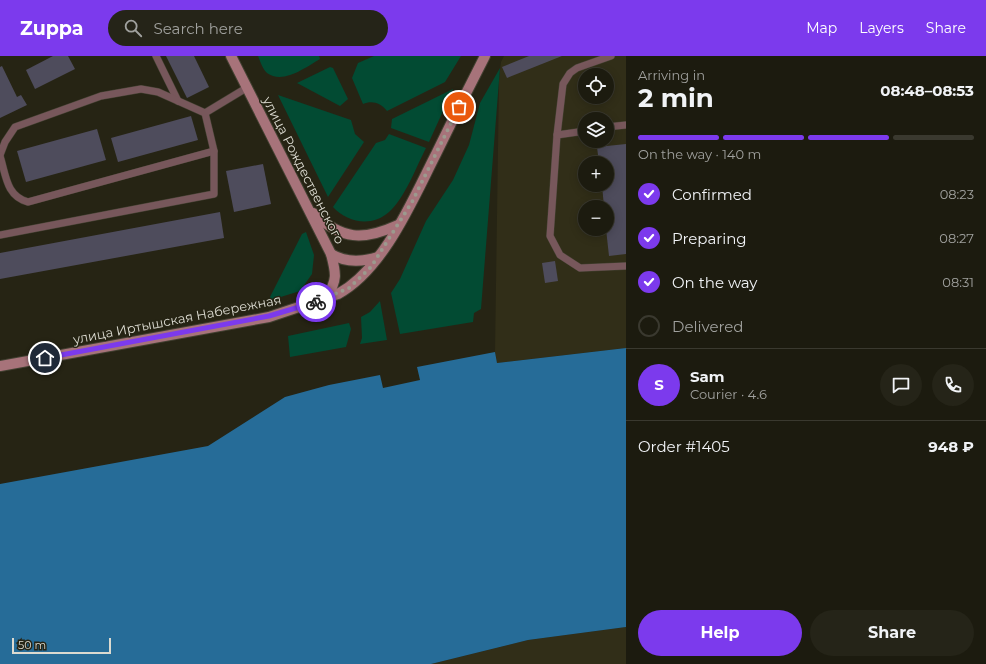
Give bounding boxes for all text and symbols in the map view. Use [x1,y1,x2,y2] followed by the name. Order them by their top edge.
[108,10,388,46] search box
[20,17,84,40] text: Zuppa
[122,17,144,39] icon: search
[154,19,243,38] text: Search here
[806,19,837,37] text: Map
[859,19,904,37] text: Layers
[926,19,966,37] text: Share
[638,67,705,83] text: Arriving in
[578,68,614,236] map controls
[578,68,614,104] button: locate
[880,81,974,100] text: 08:48–08:53
[638,82,714,114] text: 2 min
[442,90,476,124] pin
[259,93,348,246] street label: улица Рождественского
[448,96,470,118] icon: bag
[578,112,614,148] button: layers
[638,146,761,162] text: On the way · 140 m
[578,156,614,192] button: +
[638,183,660,205] icon: check
[672,185,752,204] text: Confirmed
[940,186,974,202] text: 08:23
[578,200,614,236] button: −
[638,227,660,249] icon: check
[672,229,747,248] text: Preparing
[939,230,974,246] text: 08:27
[638,271,660,293] icon: check
[672,273,757,292] text: On the way
[942,274,974,290] text: 08:31
[296,282,336,322] courier
[70,291,283,347] street label: улица Иртышская Набережная
[305,291,327,313] icon: bike
[672,317,744,336] text: Delivered
[28,341,62,375] pin
[34,347,56,369] icon: home
[880,364,922,406] button: chat
[932,364,974,406] button: phone
[690,367,725,386] text: Sam
[654,375,664,394] text: S
[690,386,767,402] text: Courier · 4.6
[638,437,730,456] text: Order #1405
[928,437,974,456] text: 948 ₽
[638,610,802,656] button: Help
[810,610,974,656] button: Share
[12,636,111,655] scale bar
[18,638,46,652] text: 50 m

